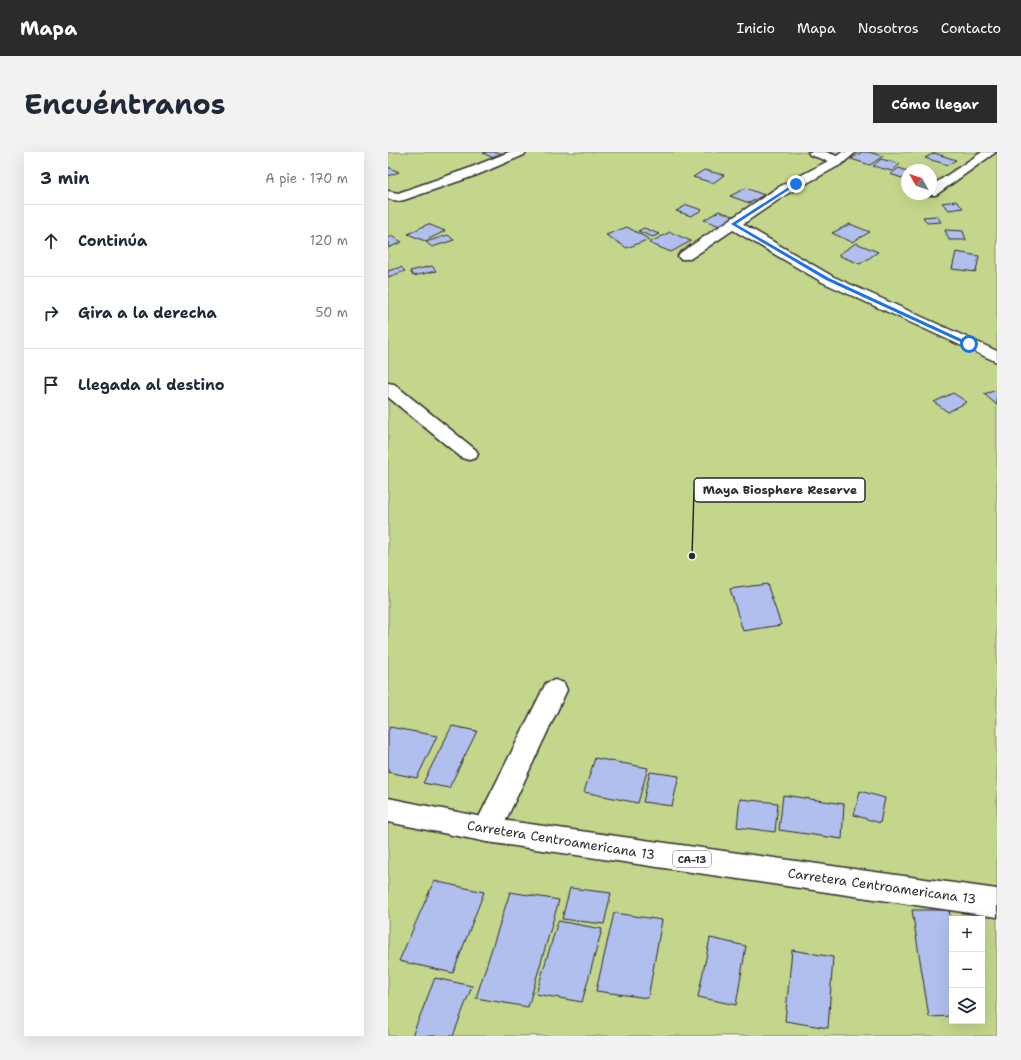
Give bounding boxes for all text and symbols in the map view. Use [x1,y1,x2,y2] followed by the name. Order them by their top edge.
[20,16,77,41] text: Mapa
[737,19,775,37] text: Inicio
[797,19,836,37] text: Mapa
[858,19,919,37] text: Nosotros
[941,19,1001,37] text: Contacto
[24,85,226,123] text: Encuéntranos
[873,85,997,123] button: Cómo llegar
[901,164,937,200] north arrow
[40,167,90,189] text: 3 min
[265,170,348,187] text: A pie · 170 m
[787,175,805,193] route end
[40,230,62,252] icon: ahead
[78,231,147,251] text: Continúa
[310,232,348,249] text: 120 m
[40,302,62,324] icon: right
[78,303,217,323] text: Gira a la derecha
[315,304,348,321] text: 50 m
[960,335,978,353] route start
[40,374,62,396] icon: arrive
[78,375,225,395] text: Llegada al destino
[694,478,865,502] callout: Maya Biosphere Reserve
[703,482,857,498] text: Maya Biosphere Reserve
[466,817,656,863] street label: Carretera Centroamericana 13
[673,851,711,867] road number: CA-13
[787,864,977,908] street label: Carretera Centroamericana 13
[949,916,985,1024] map controls
[949,916,985,952] button: +
[949,952,985,988] button: −
[949,988,985,1024] button: layers

